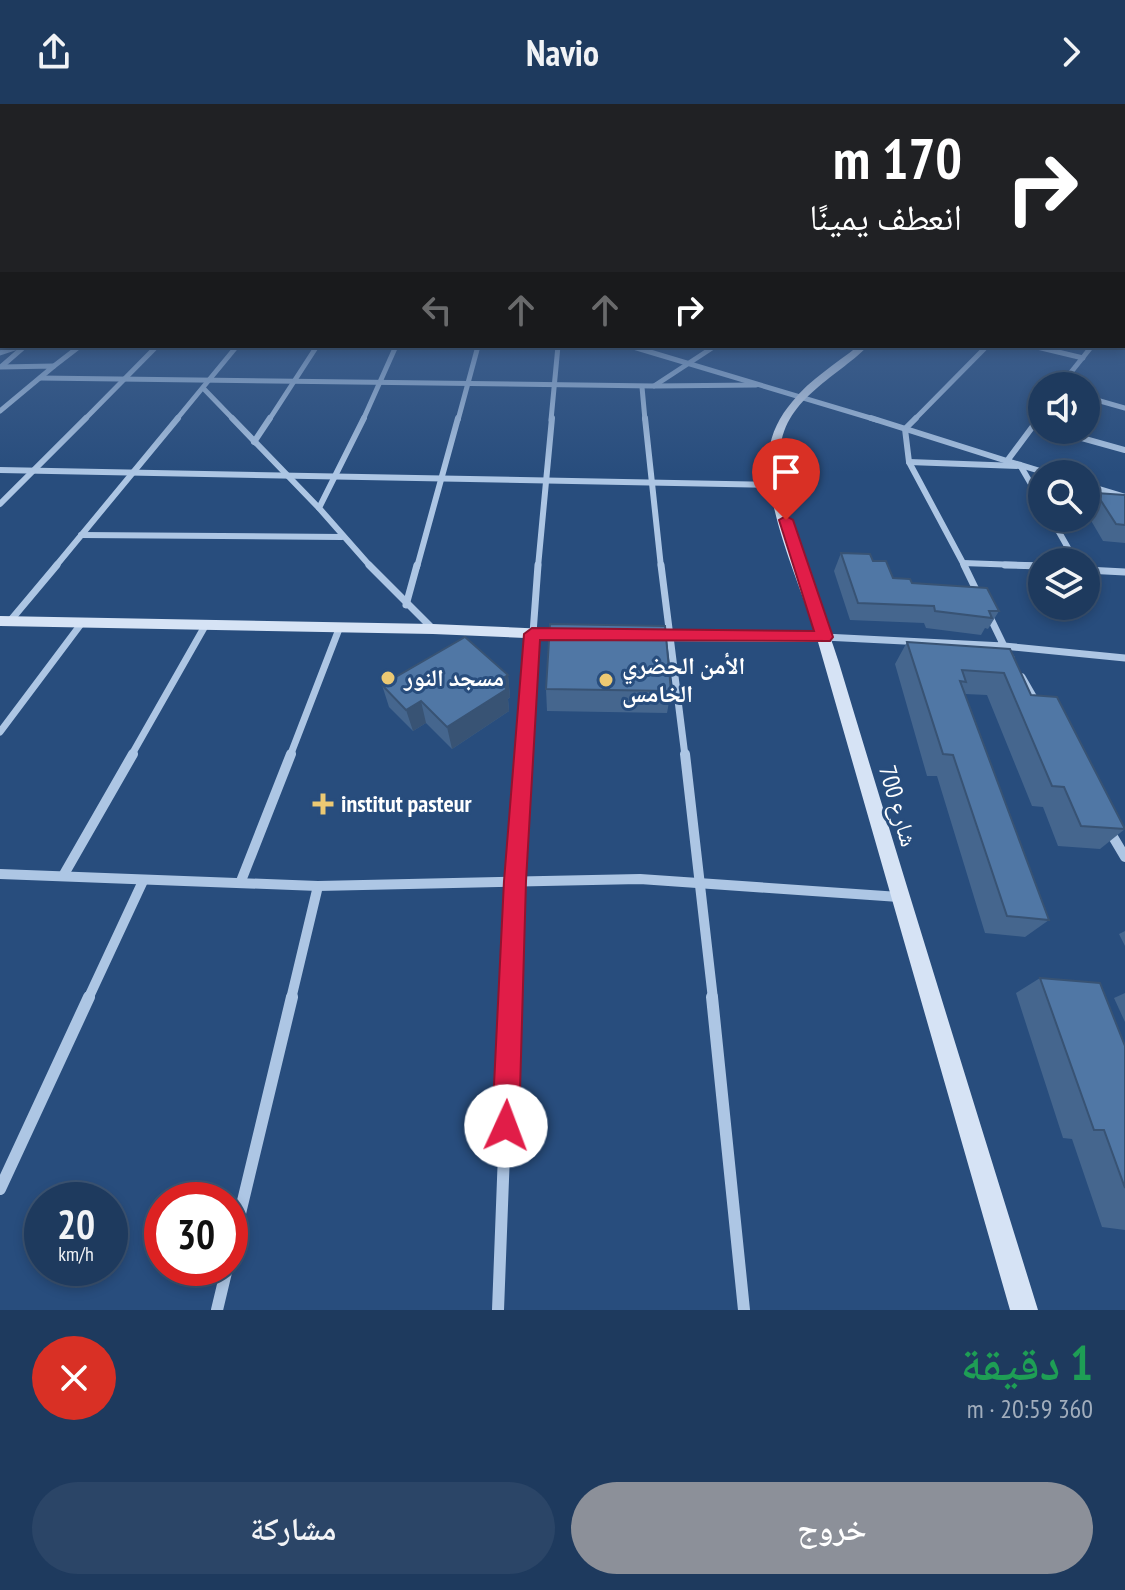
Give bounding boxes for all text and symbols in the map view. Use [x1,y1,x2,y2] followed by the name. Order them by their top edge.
[526,29,599,76] text: Navio
[32,30,76,74] icon: share
[1049,30,1093,74] icon: forward
[833,122,962,194] text: 170 m
[990,136,1094,240] icon: right
[809,193,962,240] text: انعطف يمينًا
[415,288,459,332] icon: left
[499,288,543,332] icon: ahead
[583,288,627,332] icon: ahead
[667,288,711,332] icon: right
[1028,372,1100,620] map controls
[1028,372,1100,444] button: sound
[752,438,820,520] pin
[764,450,808,494] icon: arrive
[1028,460,1100,532] button: search
[1028,548,1100,620] button: layers
[622,650,745,709] place label: الأمن الحضري الخامس
[403,662,504,693] place label: مسجد النور
[379,669,397,687] marker: مسجد النور
[597,671,615,689] marker: الأمن الحضري الخامس
[872,762,925,850] street label: شارع 700
[341,788,473,819] place label: institut pasteur
[312,793,334,815] marker: institut pasteur
[464,1084,548,1168] position arrow
[144,1182,248,1286] speed limit sign: 30
[57,1198,95,1250] text: 20
[58,1241,94,1267] text: km/h
[960,1331,1093,1393] text: 1 دقيقة
[32,1336,116,1420] button: close
[967,1392,1093,1425] text: 360 m · 20:59
[32,1482,555,1574] button: مشاركة
[571,1482,1093,1574] button: خروج

